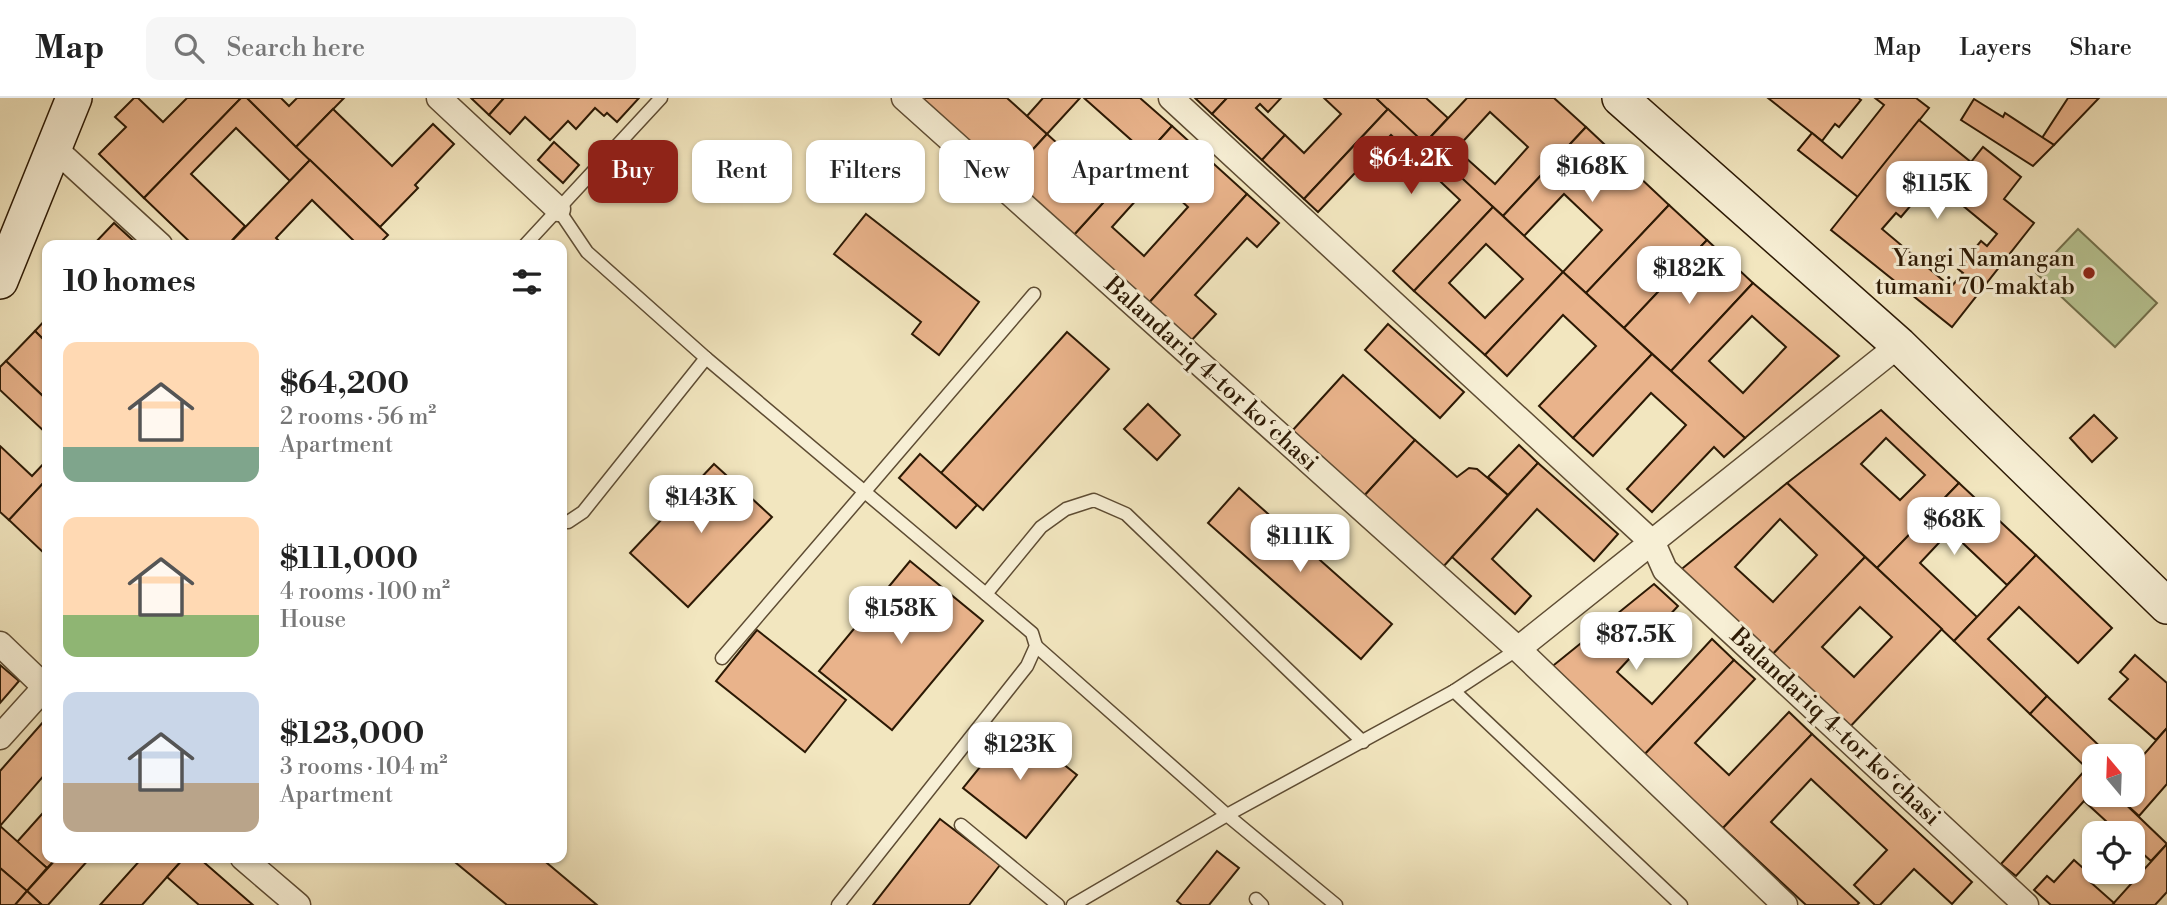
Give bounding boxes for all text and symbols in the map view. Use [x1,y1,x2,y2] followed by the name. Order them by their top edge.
[146,17,636,80] search box
[35,28,104,69] text: Map
[170,29,208,67] icon: search
[226,32,365,64] text: Search here
[1874,33,1921,63] text: Map
[1959,33,2031,63] text: Layers
[2069,33,2132,63] text: Share
[1354,136,1468,196] pin: $64.2K
[588,140,678,203] chip: Buy
[692,140,792,203] chip: Rent
[806,140,925,203] chip: Filters
[939,140,1034,203] chip: New
[1048,140,1214,203] chip: Apartment
[1543,144,1641,204] pin: $168K
[1369,145,1453,173] text: $64.2K
[1556,153,1628,181] text: $168K
[1888,162,1986,221] pin: $115K
[1902,170,1972,198] text: $115K
[1875,244,2075,302] place label: Yangi Namangan tumani 70-maktab
[1640,246,1738,306] pin: $182K
[1653,255,1725,283] text: $182K
[63,263,196,301] text: 10 homes
[508,263,546,301] icon: filters
[2081,265,2097,281] marker: Yangi Namangan tumani 70-maktab
[1097,269,1324,478] street label: Balandariq 4-tor koʻchasi
[280,365,409,403] text: $64,200
[119,370,203,454] icon: home
[280,403,436,431] text: 2 rooms · 56 m²
[280,431,393,459] text: Apartment
[652,476,750,535] pin: $143K
[665,484,737,512] text: $143K
[1913,498,1995,557] pin: $68K
[1923,506,1985,534] text: $68K
[1251,514,1349,574] pin: $111K
[1267,523,1333,551] text: $111K
[280,540,418,578] text: $111,000
[119,545,203,629] icon: home
[280,578,450,606] text: 4 rooms · 100 m²
[852,587,950,646] pin: $158K
[865,595,937,623] text: $158K
[280,606,346,634] text: House
[1579,612,1693,672] pin: $87.5K
[1596,621,1676,649] text: $87.5K
[1723,621,1947,833] street label: Balandariq 4-tor koʻchasi
[280,715,424,753] text: $123,000
[119,720,203,804] icon: home
[971,722,1069,782] pin: $123K
[984,731,1056,759] text: $123K
[2082,744,2146,807] north arrow
[2082,744,2145,884] map controls
[280,753,448,781] text: 3 rooms · 104 m²
[280,781,393,809] text: Apartment
[2082,821,2145,884] button: locate

